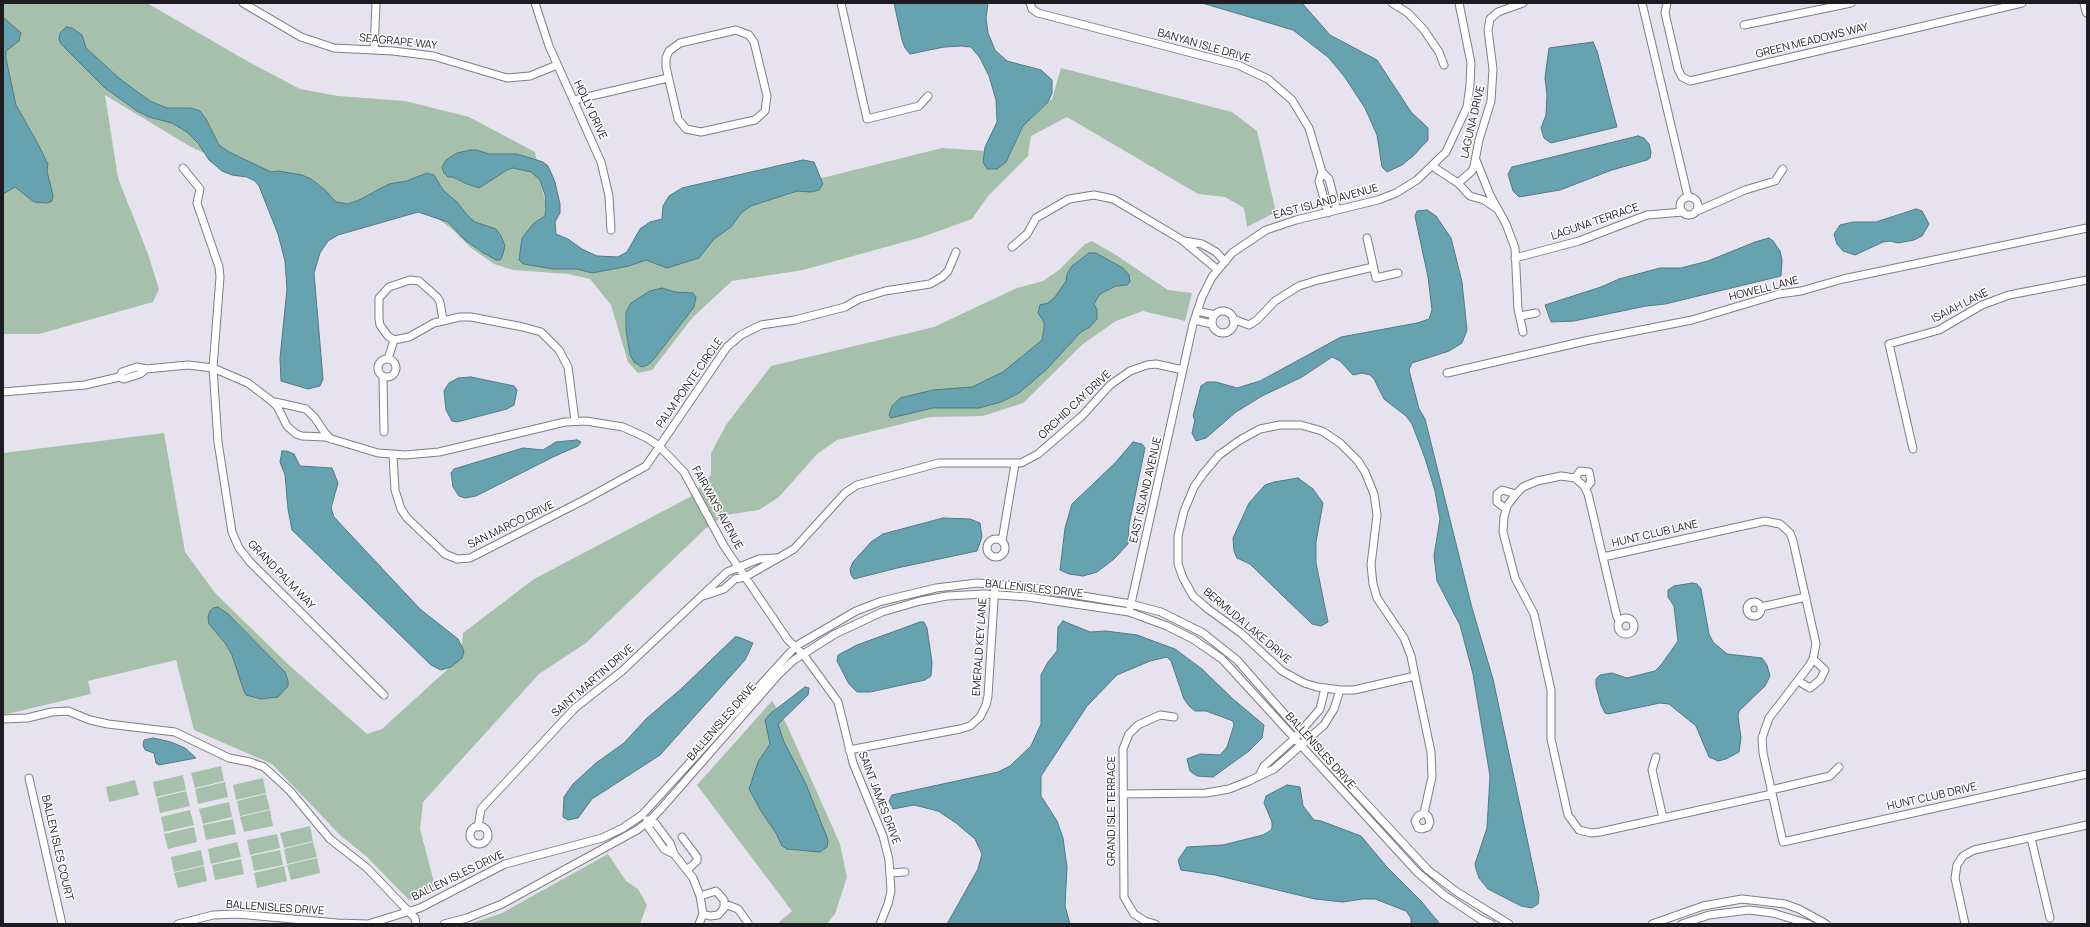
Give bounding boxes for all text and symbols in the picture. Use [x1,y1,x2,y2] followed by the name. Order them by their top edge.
[1754,21,1870,61] street label: GREEN MEADOWS WAY
[1156,26,1252,66] street label: BANYAN ISLE DRIVE
[358,31,438,53] street label: SEAGRAPE WAY
[571,78,609,142] street label: HOLLY DRIVE
[1458,84,1488,160] street label: LAGUNA DRIVE
[1272,182,1380,222] street label: EAST ISLAND AVENUE
[1549,201,1641,243] street label: LAGUNA TERRACE
[1728,274,1800,304] street label: HOWELL LANE
[1929,286,1991,326] street label: ISAIAH LANE
[654,335,726,431] street label: PALM POINTE CIRCLE
[1036,368,1114,442] street label: ORCHID CAY DRIVE
[1127,436,1165,544] street label: EAST ISLAND AVENUE
[689,464,745,552] street label: FAIRWAYS AVENUE
[466,498,556,552] street label: SAN MARCO DRIVE
[1611,518,1699,550] street label: HUNT CLUB LANE
[245,538,317,612] street label: GRAND PALM WAY
[984,577,1084,601] street label: BALLENISLES DRIVE
[1200,585,1294,667] street label: BERMUDA LAKE DRIVE
[970,597,990,697] street label: EMERALD KEY LANE
[549,642,637,720] street label: SAINT MARTIN DRIVE
[685,681,759,763] street label: BALLENISLES DRIVE
[1282,710,1358,792] street label: BALLENISLES DRIVE
[855,750,903,846] street label: SAINT JAMES DRIVE
[1105,756,1119,866] street label: GRAND ISLE TERRACE
[1886,780,1978,814] street label: HUNT CLUB DRIVE
[38,794,76,902] street label: BALLEN ISLES COURT
[410,848,506,904] street label: BALLEN ISLES DRIVE
[225,898,325,918] street label: BALLENISLES DRIVE

